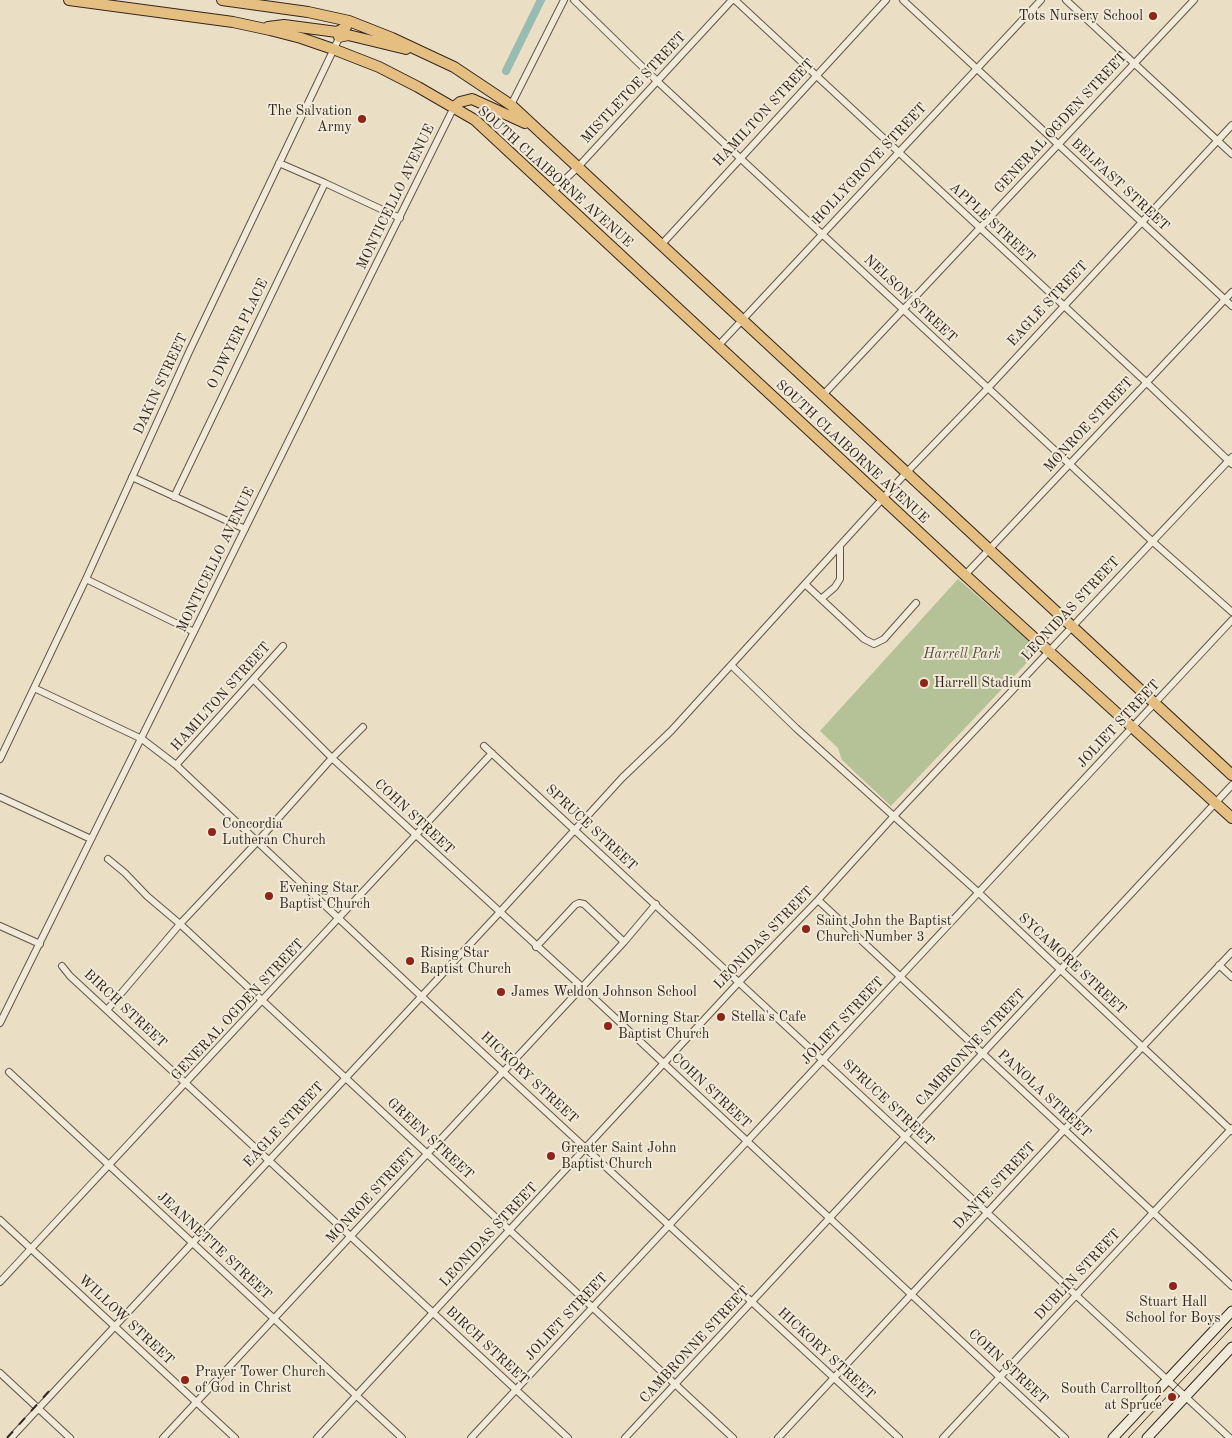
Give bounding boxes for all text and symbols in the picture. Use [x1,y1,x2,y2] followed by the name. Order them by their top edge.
[1018,8,1143,24] place label: Tots Nursery School
[1147,10,1159,22] marker: Tots Nursery School
[578,29,690,147] street label: MISTLETOE STREET
[991,49,1131,197] street label: GENERAL OGDEN STREET
[710,56,818,170] street label: HAMILTON STREET
[809,100,931,228] street label: HOLLYGROVE STREET
[268,103,352,136] place label: The Salvation Army
[474,103,636,251] street label: SOUTH CLAIBORNE AVENUE
[356,113,368,125] marker: The Salvation Army
[353,122,439,272] street label: MONTICELLO AVENUE
[1067,135,1173,235] street label: BELFAST STREET
[946,179,1038,267] street label: APPLE STREET
[860,252,960,346] street label: NELSON STREET
[1004,258,1092,350] street label: EAGLE STREET
[204,276,272,392] street label: O DWYER PLACE
[130,331,192,437] street label: DAKIN STREET
[1041,374,1137,476] street label: MONROE STREET
[772,377,932,527] street label: SOUTH CLAIBORNE AVENUE
[173,485,259,635] street label: MONTICELLO AVENUE
[1018,553,1124,665] street label: LEONIDAS STREET
[168,639,274,755] street label: HAMILTON STREET
[923,646,1001,662] park label: Harrell Park
[934,675,1032,691] place label: Harrell Stadium
[918,677,930,689] marker: Harrell Stadium
[1074,677,1164,771] street label: JOLIET STREET
[371,776,457,858] street label: COHN STREET
[542,781,640,875] street label: SPRUCE STREET
[222,816,326,849] place label: Concordia Lutheran Church
[206,826,218,838] marker: Concordia Lutheran Church
[279,880,370,912] place label: Evening Star Baptist Church
[711,883,817,993] street label: LEONIDAS STREET
[263,890,275,902] marker: Evening Star Baptist Church
[1015,910,1129,1018] street label: SYCAMORE STREET
[816,913,952,946] place label: Saint John the Baptist Church Number 3
[800,923,812,935] marker: Saint John the Baptist Church Number 3
[168,936,308,1084] street label: GENERAL OGDEN STREET
[420,945,511,978] place label: Rising Star Baptist Church
[404,955,416,967] marker: Rising Star Baptist Church
[80,966,170,1052] street label: BIRCH STREET
[798,974,888,1068] street label: JOLIET STREET
[511,984,697,1000] place label: James Weldon Johnson School
[495,986,507,998] marker: James Weldon Johnson School
[912,986,1030,1110] street label: CAMBRONNE STREET
[731,1009,806,1025] place label: Stella's Cafe
[618,1010,709,1042] place label: Morning Star Baptist Church
[715,1011,727,1023] marker: Stella's Cafe
[602,1020,614,1032] marker: Morning Star Baptist Church
[477,1028,581,1128] street label: HICKORY STREET
[994,1046,1094,1142] street label: PANOLA STREET
[668,1050,754,1132] street label: COHN STREET
[839,1056,937,1150] street label: SPRUCE STREET
[240,1079,328,1171] street label: EAGLE STREET
[383,1095,477,1183] street label: GREEN STREET
[950,1139,1040,1233] street label: DANTE STREET
[561,1140,677,1172] place label: Greater Saint John Baptist Church
[323,1145,419,1247] street label: MONROE STREET
[545,1150,557,1162] marker: Greater Saint John Baptist Church
[436,1179,542,1291] street label: LEONIDAS STREET
[153,1188,275,1304] street label: JEANNETTE STREET
[1031,1226,1125,1324] street label: DUBLIN STREET
[522,1270,612,1364] street label: JOLIET STREET
[75,1271,177,1369] street label: WILLOW STREET
[1167,1280,1179,1292] marker: Stuart Hall School for Boys
[636,1283,754,1407] street label: CAMBRONNE STREET
[1125,1294,1221,1326] place label: Stuart Hall School for Boys
[442,1303,532,1389] street label: BIRCH STREET
[774,1304,878,1404] street label: HICKORY STREET
[965,1326,1051,1408] street label: COHN STREET
[195,1364,326,1396] place label: Prayer Tower Church of God in Christ
[179,1374,191,1386] marker: Prayer Tower Church of God in Christ
[1061,1381,1162,1414] place label: South Carrollton at Spruce
[1166,1391,1178,1403] marker: South Carrollton at Spruce

